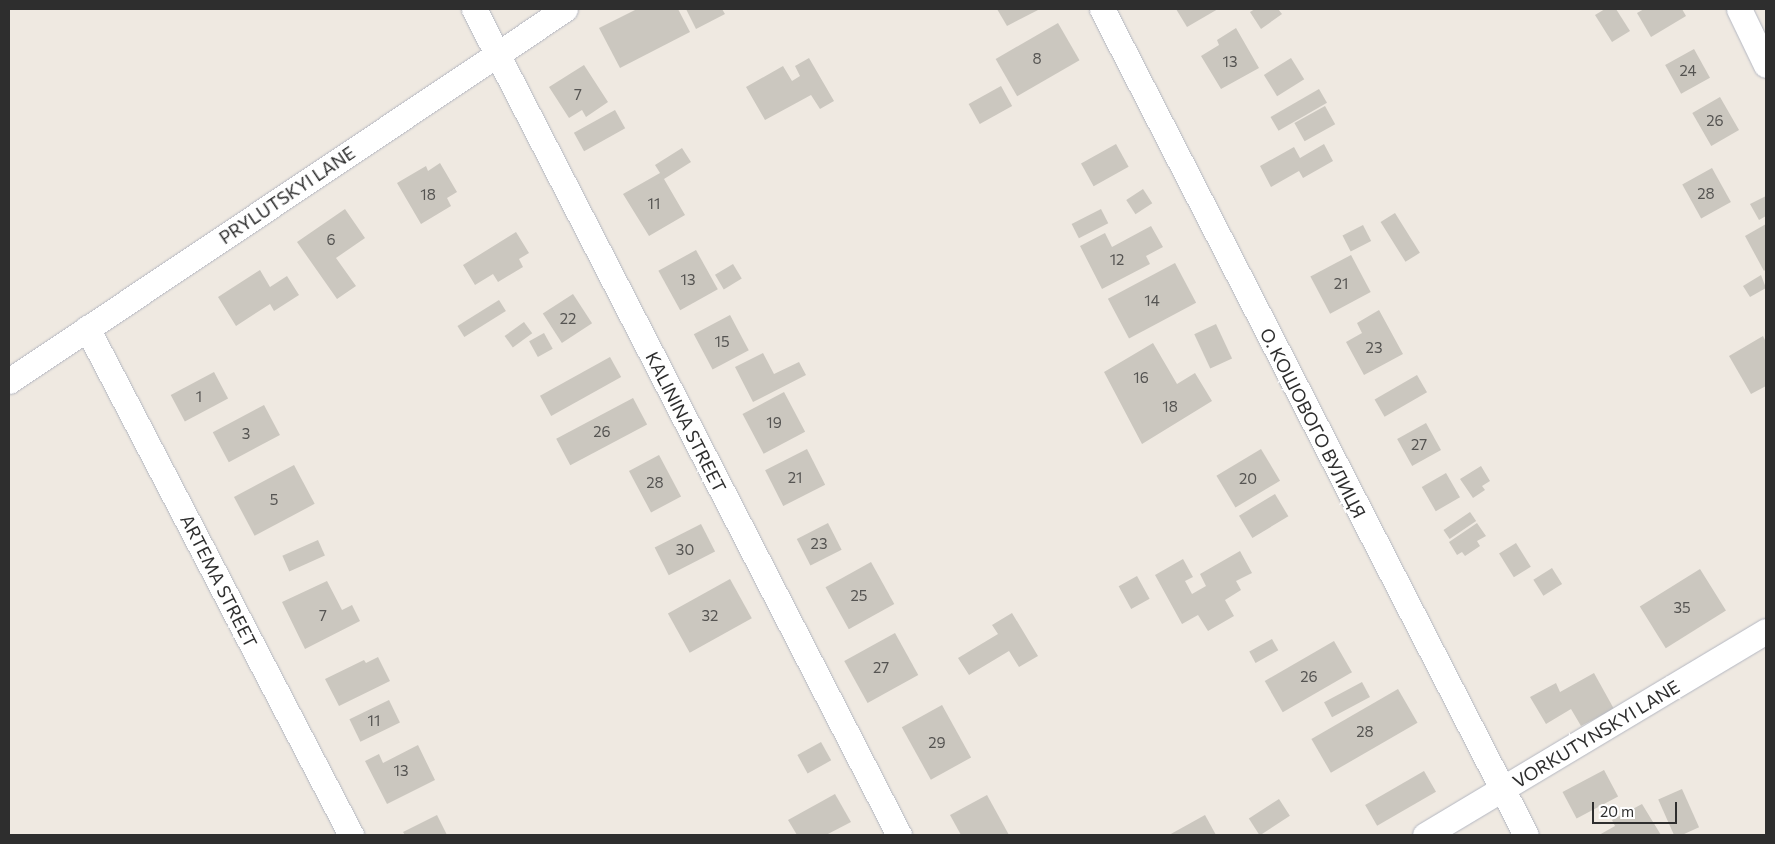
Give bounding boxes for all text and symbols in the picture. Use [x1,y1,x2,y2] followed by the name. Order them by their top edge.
[1032,50,1042,68] house number: 8
[1223,53,1237,71] house number: 13
[1679,62,1697,80] house number: 24
[574,86,582,104] house number: 7
[1706,112,1724,130] house number: 26
[215,142,359,248] street label: PRYLUTSKYI LANE
[1697,185,1715,203] house number: 28
[420,186,436,204] house number: 18
[648,195,660,213] house number: 11
[326,231,336,249] house number: 6
[1110,251,1124,269] house number: 12
[681,271,695,289] house number: 13
[1334,275,1348,293] house number: 21
[1144,292,1160,310] house number: 14
[560,310,576,328] house number: 22
[1256,324,1370,522] street label: О. КОШОВОГО ВУЛИЦЯ
[714,333,730,351] house number: 15
[1366,339,1382,357] house number: 23
[641,348,731,496] street label: KALININA STREET
[1133,369,1149,387] house number: 16
[196,388,202,406] house number: 1
[1162,398,1178,416] house number: 18
[766,414,782,432] house number: 19
[593,423,611,441] house number: 26
[242,425,250,443] house number: 3
[1411,436,1427,454] house number: 27
[788,469,802,487] house number: 21
[1239,470,1257,488] house number: 20
[646,474,664,492] house number: 28
[270,491,278,509] house number: 5
[176,511,262,651] street label: ARTEMA STREET
[811,535,827,553] house number: 23
[676,541,694,559] house number: 30
[851,587,867,605] house number: 25
[1673,599,1691,617] house number: 35
[319,607,327,625] house number: 7
[702,607,718,625] house number: 32
[873,659,889,677] house number: 27
[1300,668,1318,686] house number: 26
[1509,676,1683,792] street label: VORKUTYNSKYI LANE
[368,712,380,730] house number: 11
[1356,723,1374,741] house number: 28
[928,734,946,752] house number: 29
[394,762,408,780] house number: 13
[1595,792,1680,824] scale bar
[1600,802,1634,820] text: 20 m

